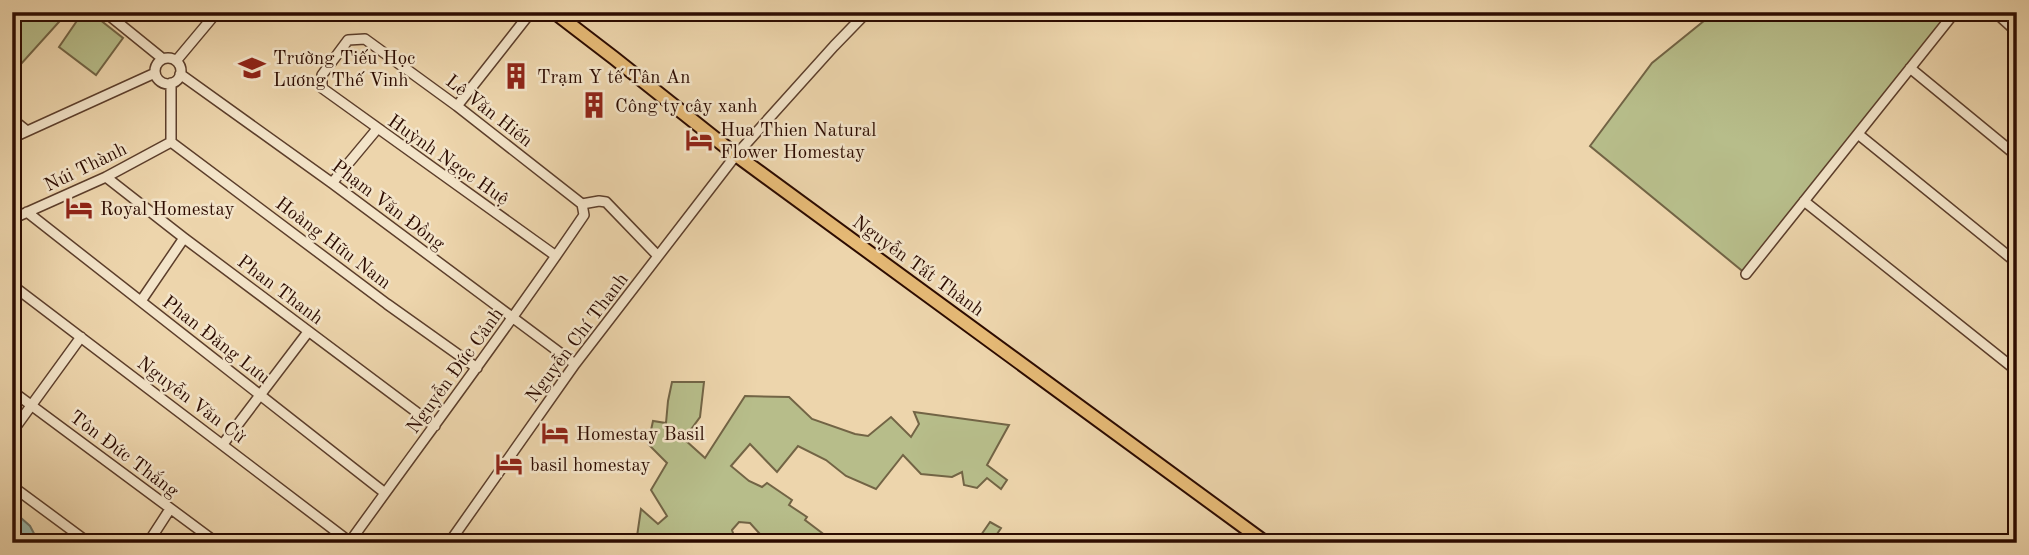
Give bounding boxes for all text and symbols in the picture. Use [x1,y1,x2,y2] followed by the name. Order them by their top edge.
[273,49,415,91] place label: Trường Tiếu Học Lương Thế Vinh
[237,53,267,83] school or university icon: Trường Tiếu Học Lương Thế Vinh
[501,61,531,91] building icon: Trạm Y tế Tân An
[537,68,691,88] place label: Trạm Y tế Tân An
[441,72,536,152] street label: Lê Văn Hiến
[579,90,609,120] building icon: Công ty cây xanh
[615,98,758,117] place label: Công ty cây xanh
[384,112,512,210] street label: Huỳnh Ngọc Huệ
[720,122,876,163] place label: Hua Thien Natural Flower Homestay
[684,125,714,155] hotel icon: Hua Thien Natural Flower Homestay
[42,140,130,196] street label: Núi Thành
[327,155,450,255] street label: Phạm Văn Đồng
[64,193,94,223] hotel icon: Royal Homestay
[271,194,394,294] street label: Hoàng Hữu Nam
[100,201,235,220] place label: Royal Homestay
[848,212,988,321] street label: Nguyễn Tất Thành
[233,253,326,329] street label: Phan Thanh
[522,269,633,407] street label: Nguyễn Chí Thanh
[158,293,273,389] street label: Phan Đăng Lưu
[403,304,508,438] street label: Nguyễn Đức Cảnh
[133,353,250,448] street label: Nguyễn Văn Cừ
[66,406,184,502] street label: Tôn Đức Thắng
[540,418,570,448] hotel icon: Homestay Basil
[576,426,705,445] place label: Homestay Basil
[494,449,524,479] hotel icon: basil homestay
[530,457,651,476] place label: basil homestay

